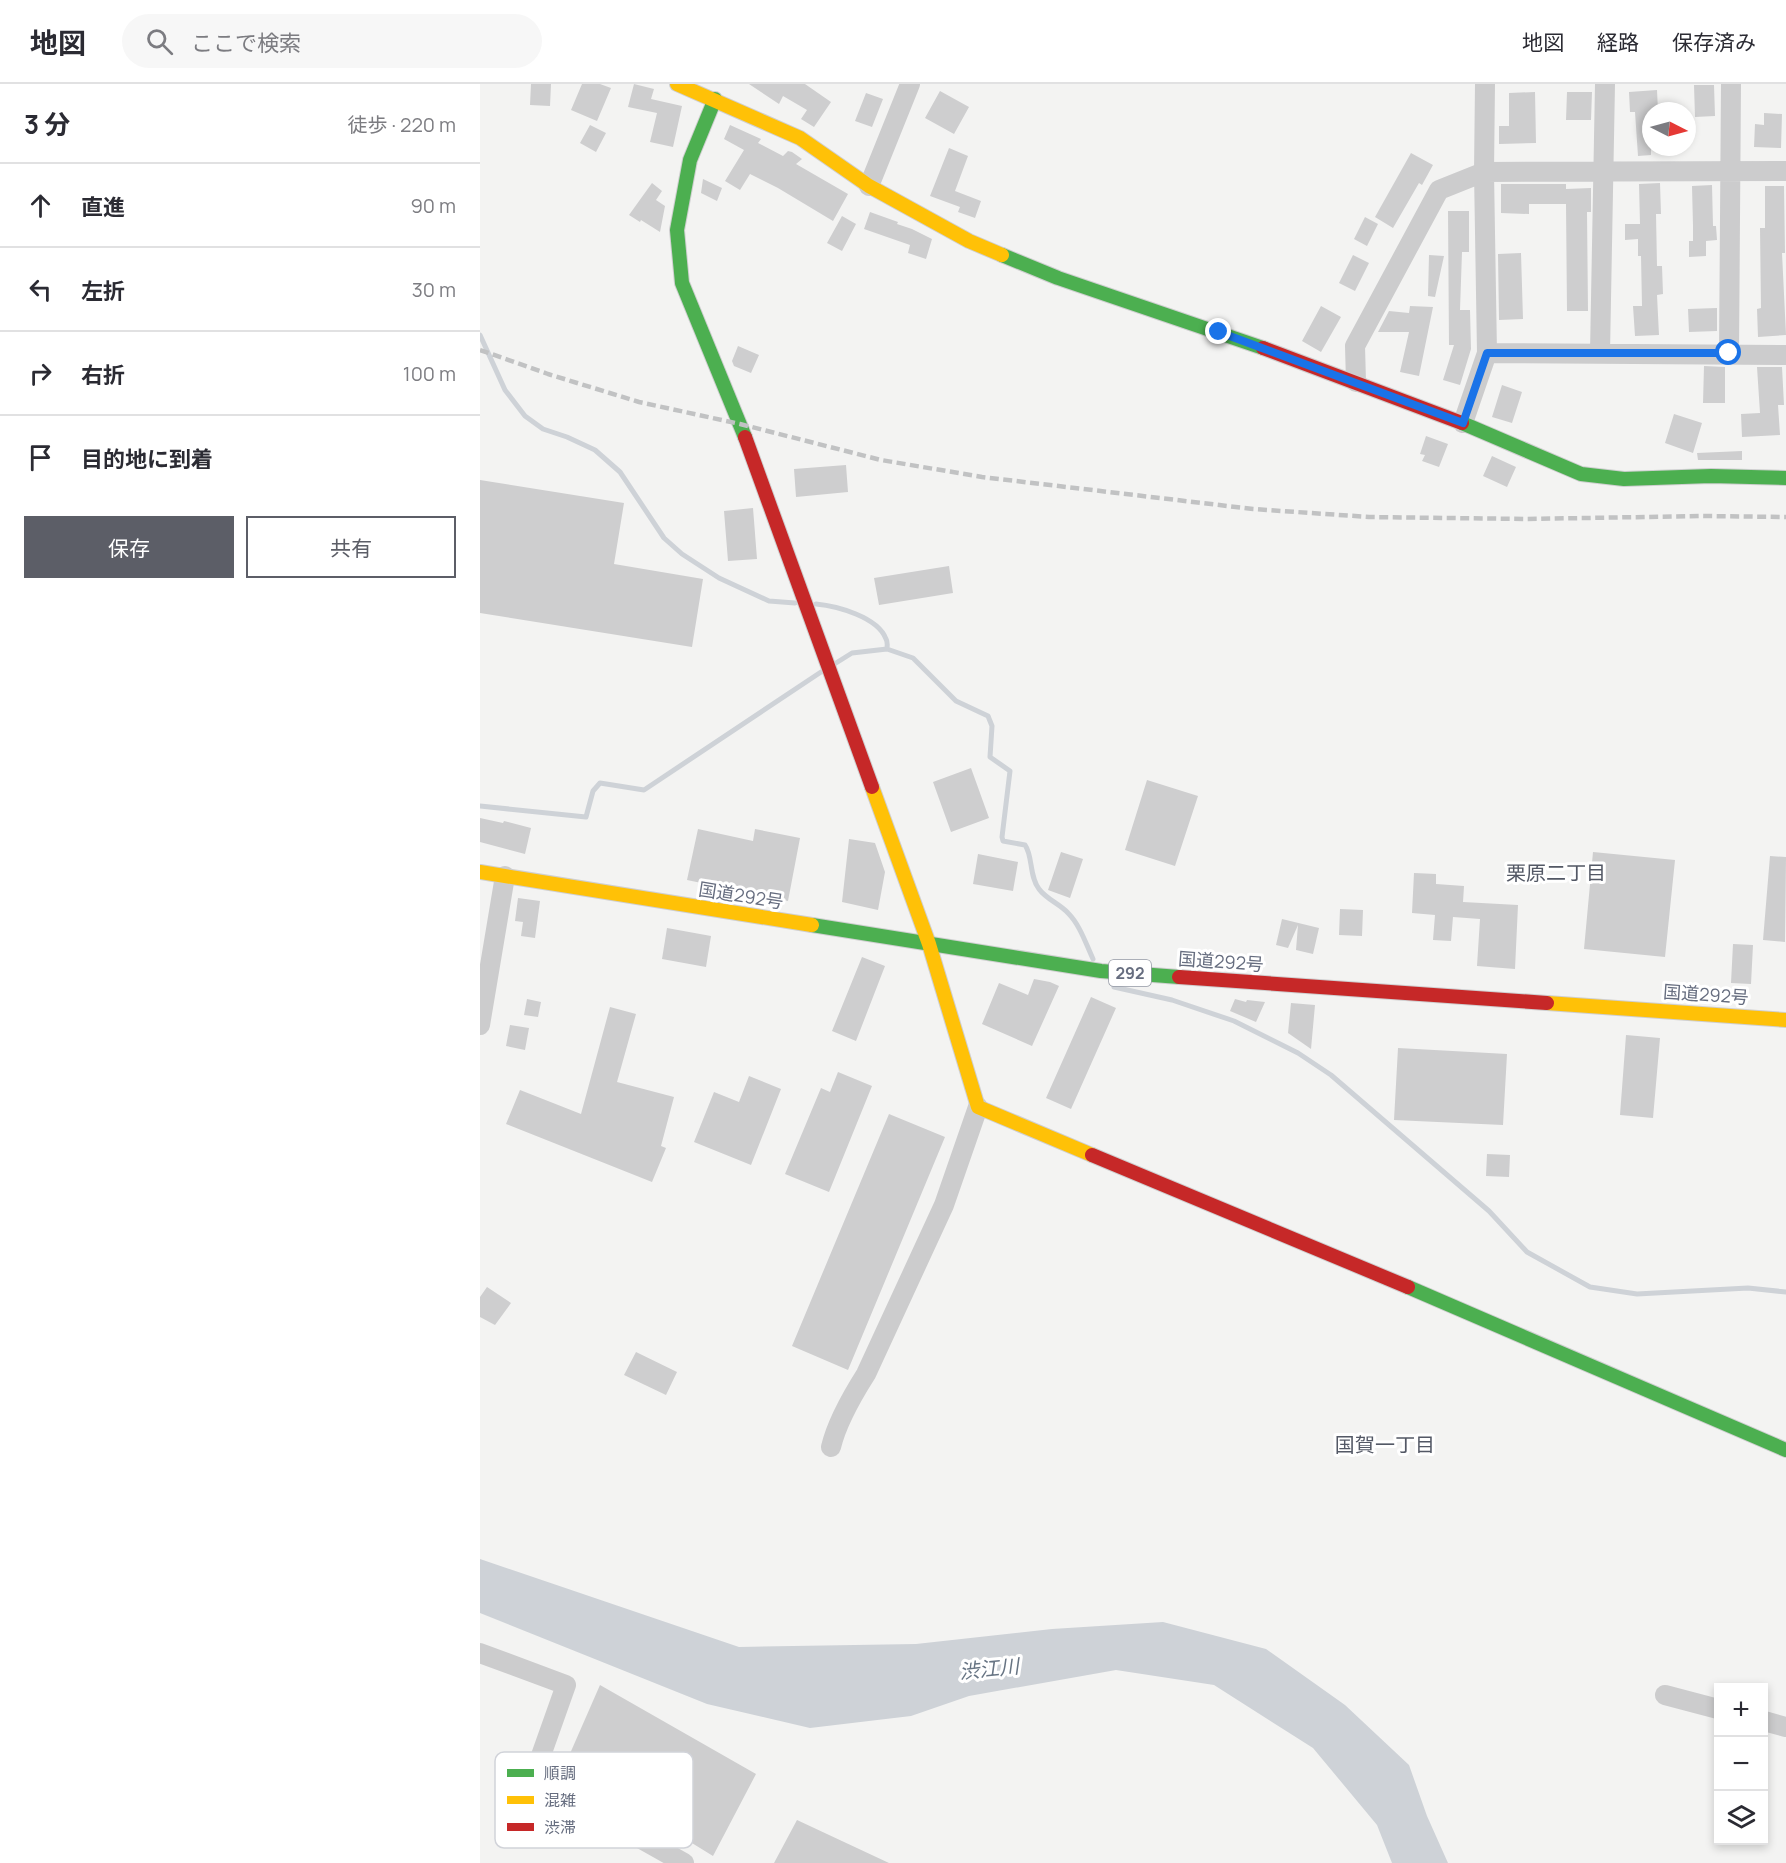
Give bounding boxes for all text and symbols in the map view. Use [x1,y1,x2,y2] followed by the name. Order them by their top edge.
[122,14,542,68] search box
[30,23,86,61] text: 地図
[143,25,176,58] icon: search
[191,28,301,58] text: ここで検索
[1522,28,1564,56] text: 地図
[1597,28,1639,56] text: 経路
[1672,28,1756,56] text: 保存済み
[1642,102,1696,156] north arrow
[24,106,70,142] text: 3 分
[348,111,456,138] text: 徒歩 · 220 m
[24,189,57,222] icon: ahead
[81,192,125,222] text: 直進
[410,192,456,219] text: 90 m
[24,273,57,306] icon: left
[81,276,125,306] text: 左折
[412,276,456,303] text: 30 m
[1205,318,1231,344] route end
[1715,339,1741,365] route start
[24,357,57,390] icon: right
[81,360,125,390] text: 右折
[403,360,456,387] text: 100 m
[24,441,57,474] icon: arrive
[81,444,213,474] text: 目的地に到着
[24,516,234,578] button: 保存
[246,516,456,578] button: 共有
[1506,859,1606,886] district label: 栗原二丁目
[697,876,785,914] street label: 国道292号
[1177,946,1265,976] street label: 国道292号
[1109,960,1151,986] road number: 292
[1662,979,1750,1009] street label: 国道292号
[1335,1431,1435,1458] district label: 国賀一丁目
[958,1652,1022,1685] water label: 渋江川
[1714,1683,1768,1845] map controls
[1714,1683,1768,1737] button: +
[1714,1737,1768,1791] button: −
[495,1752,693,1848] legend
[544,1762,576,1784] text: 順調
[544,1789,576,1811] text: 混雑
[1714,1791,1768,1845] button: layers
[544,1816,576,1838] text: 渋滞

